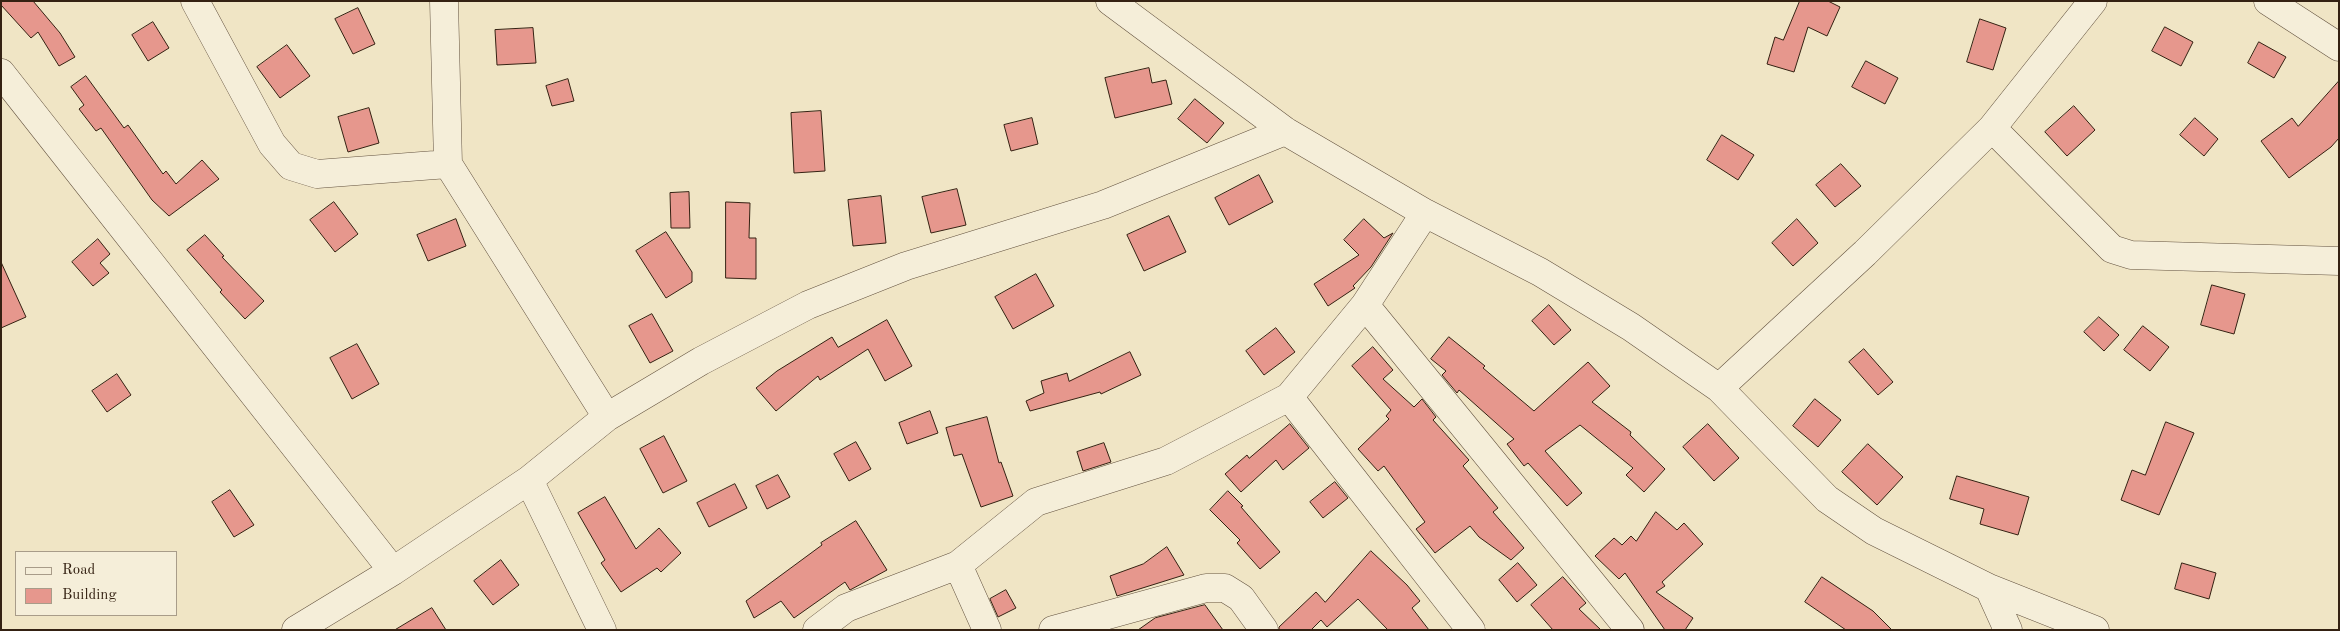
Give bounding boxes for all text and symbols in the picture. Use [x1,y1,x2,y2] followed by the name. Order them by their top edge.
[15,551,178,616] legend
[62,563,95,578] text: Road
[62,588,117,603] text: Building

